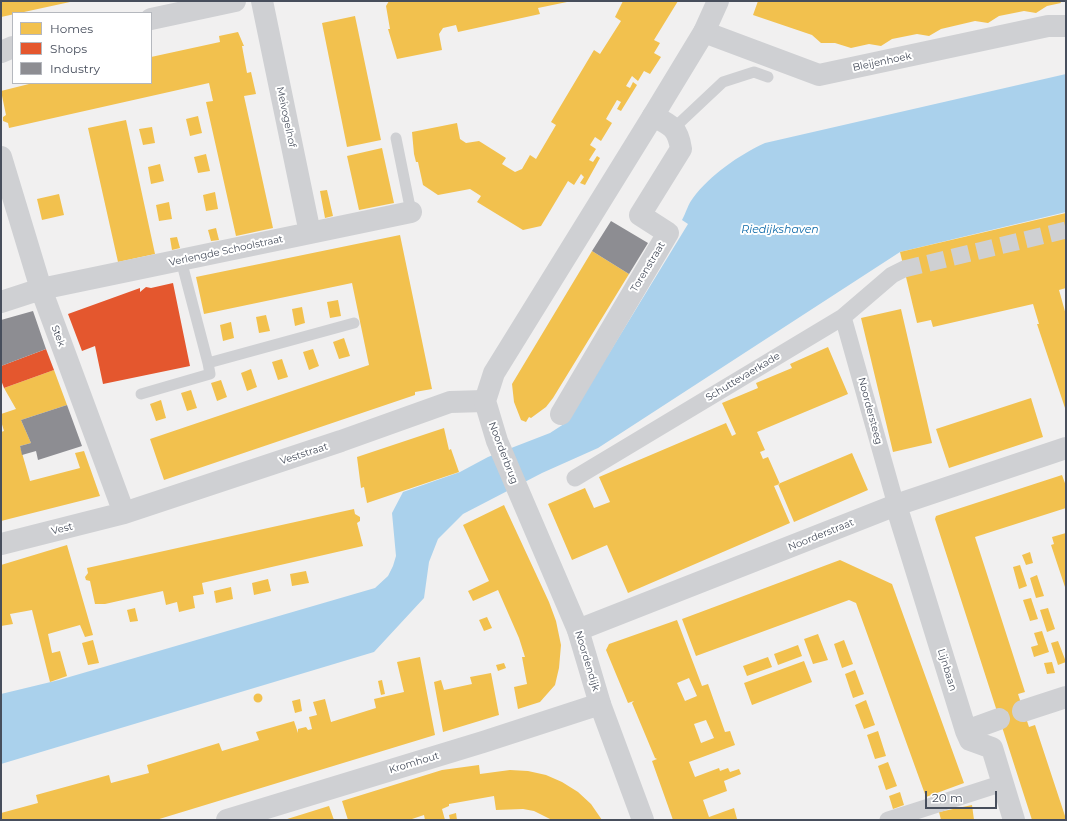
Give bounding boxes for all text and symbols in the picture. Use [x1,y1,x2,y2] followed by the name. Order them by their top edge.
[12,12,152,84] legend
[50,21,93,36] text: Homes
[50,41,87,56] text: Shops
[852,50,912,74] street label: Bleijenhoek
[50,61,100,76] text: Industry
[274,86,298,148] street label: Meivogelhof
[741,223,819,237] water label: Riedijkshaven
[168,233,284,269] street label: Verlengde Schoolstraat
[628,240,668,294] street label: Torenstraat
[49,324,67,348] street label: Stek
[704,350,782,404] street label: Schuttevaerkade
[855,376,885,446] street label: Noordersteeg
[486,420,520,486] street label: Noorderbrug
[278,441,330,467] street label: Veststraat
[786,516,856,554] street label: Noorderstraat
[50,521,74,537] street label: Vest
[572,629,602,693] street label: Noordendijk
[935,648,959,692] street label: Lijnbaan
[388,750,440,776] street label: Kromhout
[927,783,999,809] scale bar
[932,790,963,805] text: 20 m

